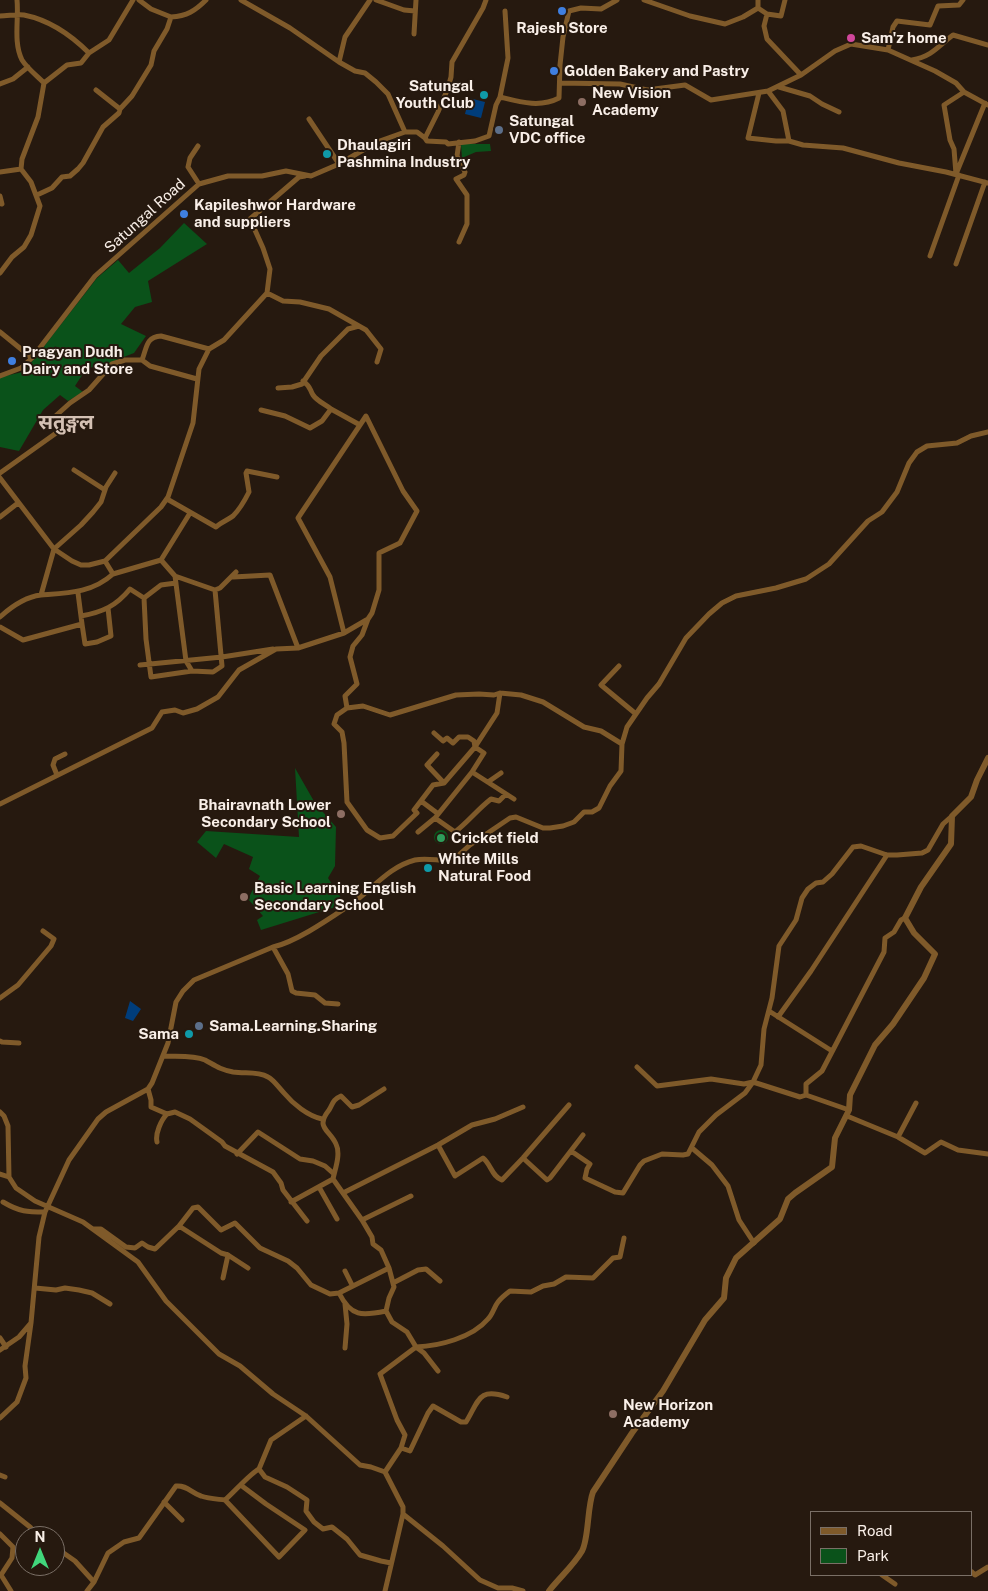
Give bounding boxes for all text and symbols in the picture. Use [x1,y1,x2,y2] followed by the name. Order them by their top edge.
[556,5,568,17] marker: Rajesh Store
[516,19,608,37] place label: Rajesh Store
[861,29,947,47] place label: Sam'z home
[845,32,857,44] marker: Sam'z home
[564,62,749,80] place label: Golden Bakery and Pastry
[548,65,560,77] marker: Golden Bakery and Pastry
[396,77,474,112] place label: Satungal Youth Club
[592,84,671,119] place label: New Vision Academy
[478,89,490,101] marker: Satungal Youth Club
[576,96,588,108] marker: New Vision Academy
[509,112,585,147] place label: Satungal VDC office
[493,124,505,136] marker: Satungal VDC office
[337,136,470,171] place label: Dhaulagiri Pashmina Industry
[321,148,333,160] marker: Dhaulagiri Pashmina Industry
[101,175,189,257] street label: Satungal Road
[194,196,356,231] place label: Kapileshwor Hardware and suppliers
[178,208,190,220] marker: Kapileshwor Hardware and suppliers
[22,343,133,378] place label: Pragyan Dudh Dairy and Store
[6,355,18,367] marker: Pragyan Dudh Dairy and Store
[38,411,94,435] district label: सतुङ्गल
[198,796,331,831] place label: Bhairavnath Lower Secondary School
[335,808,347,820] marker: Bhairavnath Lower Secondary School
[451,829,539,847] place label: Cricket field
[435,832,447,844] marker: Cricket field
[438,850,531,885] place label: White Mills Natural Food
[422,862,434,874] marker: White Mills Natural Food
[254,879,416,914] place label: Basic Learning English Secondary School
[238,891,250,903] marker: Basic Learning English Secondary School
[209,1017,377,1035] place label: Sama.Learning.Sharing
[193,1020,205,1032] marker: Sama.Learning.Sharing
[138,1025,179,1043] place label: Sama
[183,1028,195,1040] marker: Sama
[623,1396,713,1431] place label: New Horizon Academy
[607,1408,619,1420] marker: New Horizon Academy
[810,1511,973,1576] legend
[857,1522,893,1539] text: Road
[15,1526,65,1576] north arrow
[35,1529,45,1545] text: N
[857,1547,889,1564] text: Park

